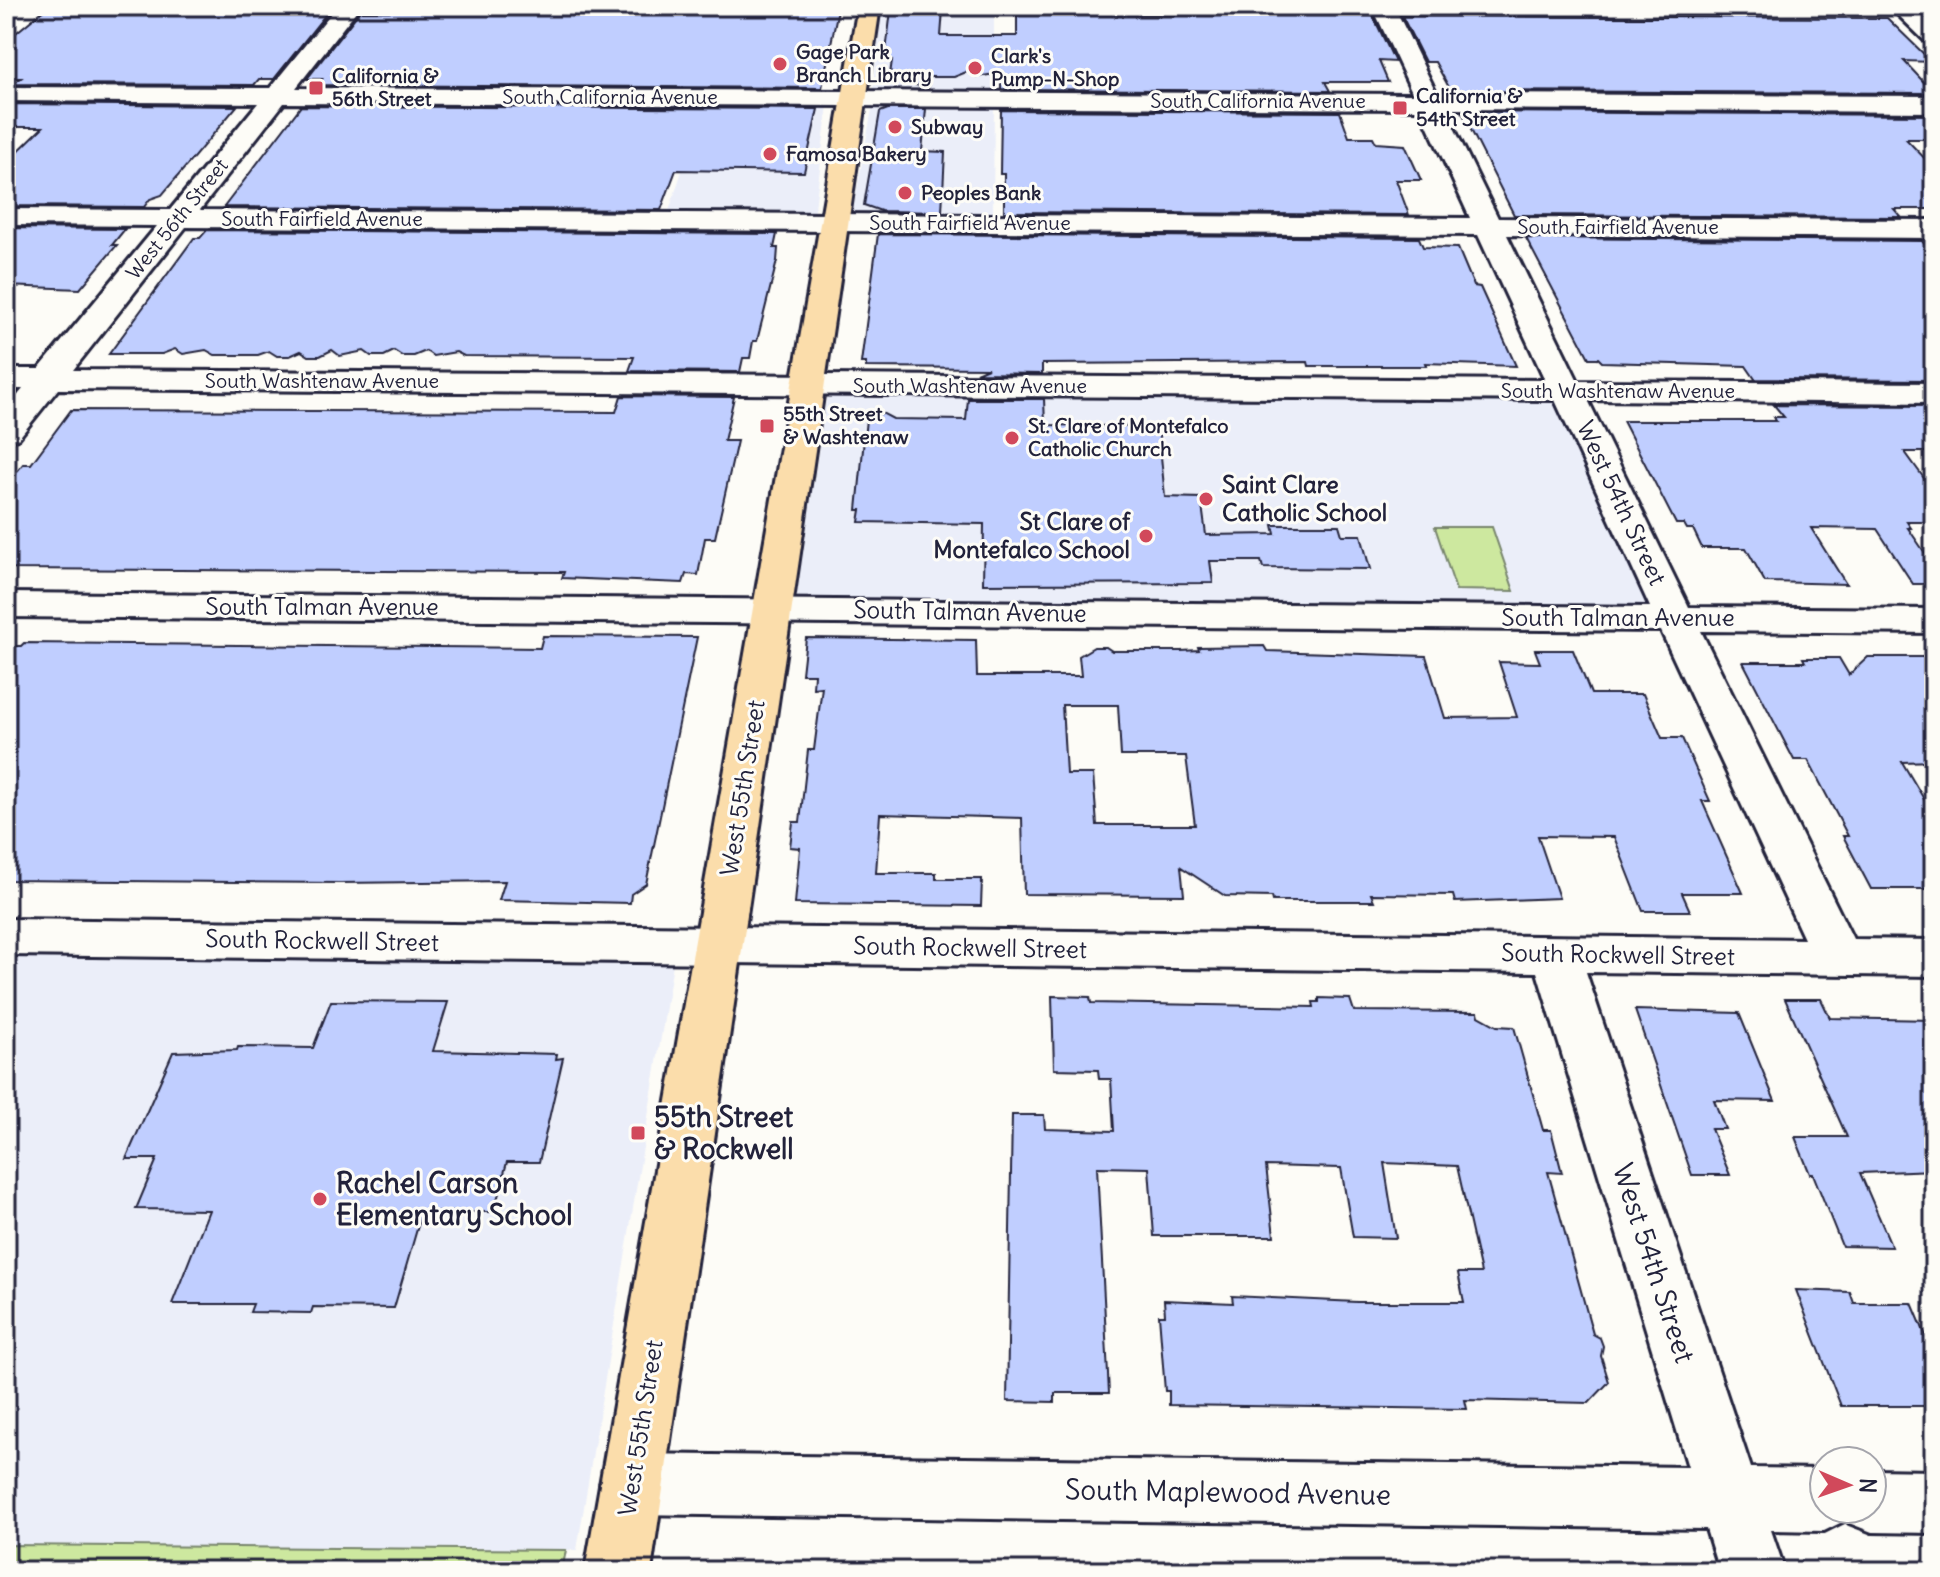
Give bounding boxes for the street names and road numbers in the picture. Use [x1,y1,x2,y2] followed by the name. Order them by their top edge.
[502,84,718,109] street label: South California Avenue
[1150,88,1366,113] street label: South California Avenue
[120,153,233,284] street label: West 56th Street
[221,206,423,231] street label: South Fairfield Avenue
[869,210,1071,235] street label: South Fairfield Avenue
[1517,214,1719,239] street label: South Fairfield Avenue
[205,368,439,393] street label: South Washtenaw Avenue
[853,373,1087,398] street label: South Washtenaw Avenue
[1501,378,1735,403] street label: South Washtenaw Avenue
[1571,416,1673,590] street label: West 54th Street
[205,591,439,621] street label: South Talman Avenue
[853,594,1087,628] street label: South Talman Avenue
[1501,602,1735,632] street label: South Talman Avenue
[713,698,771,878] street label: West 55th Street
[205,923,439,957] street label: South Rockwell Street
[853,930,1087,964] street label: South Rockwell Street
[1501,937,1735,971] street label: South Rockwell Street
[1605,1159,1703,1367] street label: West 54th Street
[611,1338,669,1518] street label: West 55th Street
[1065,1471,1391,1513] street label: South Maplewood Avenue

